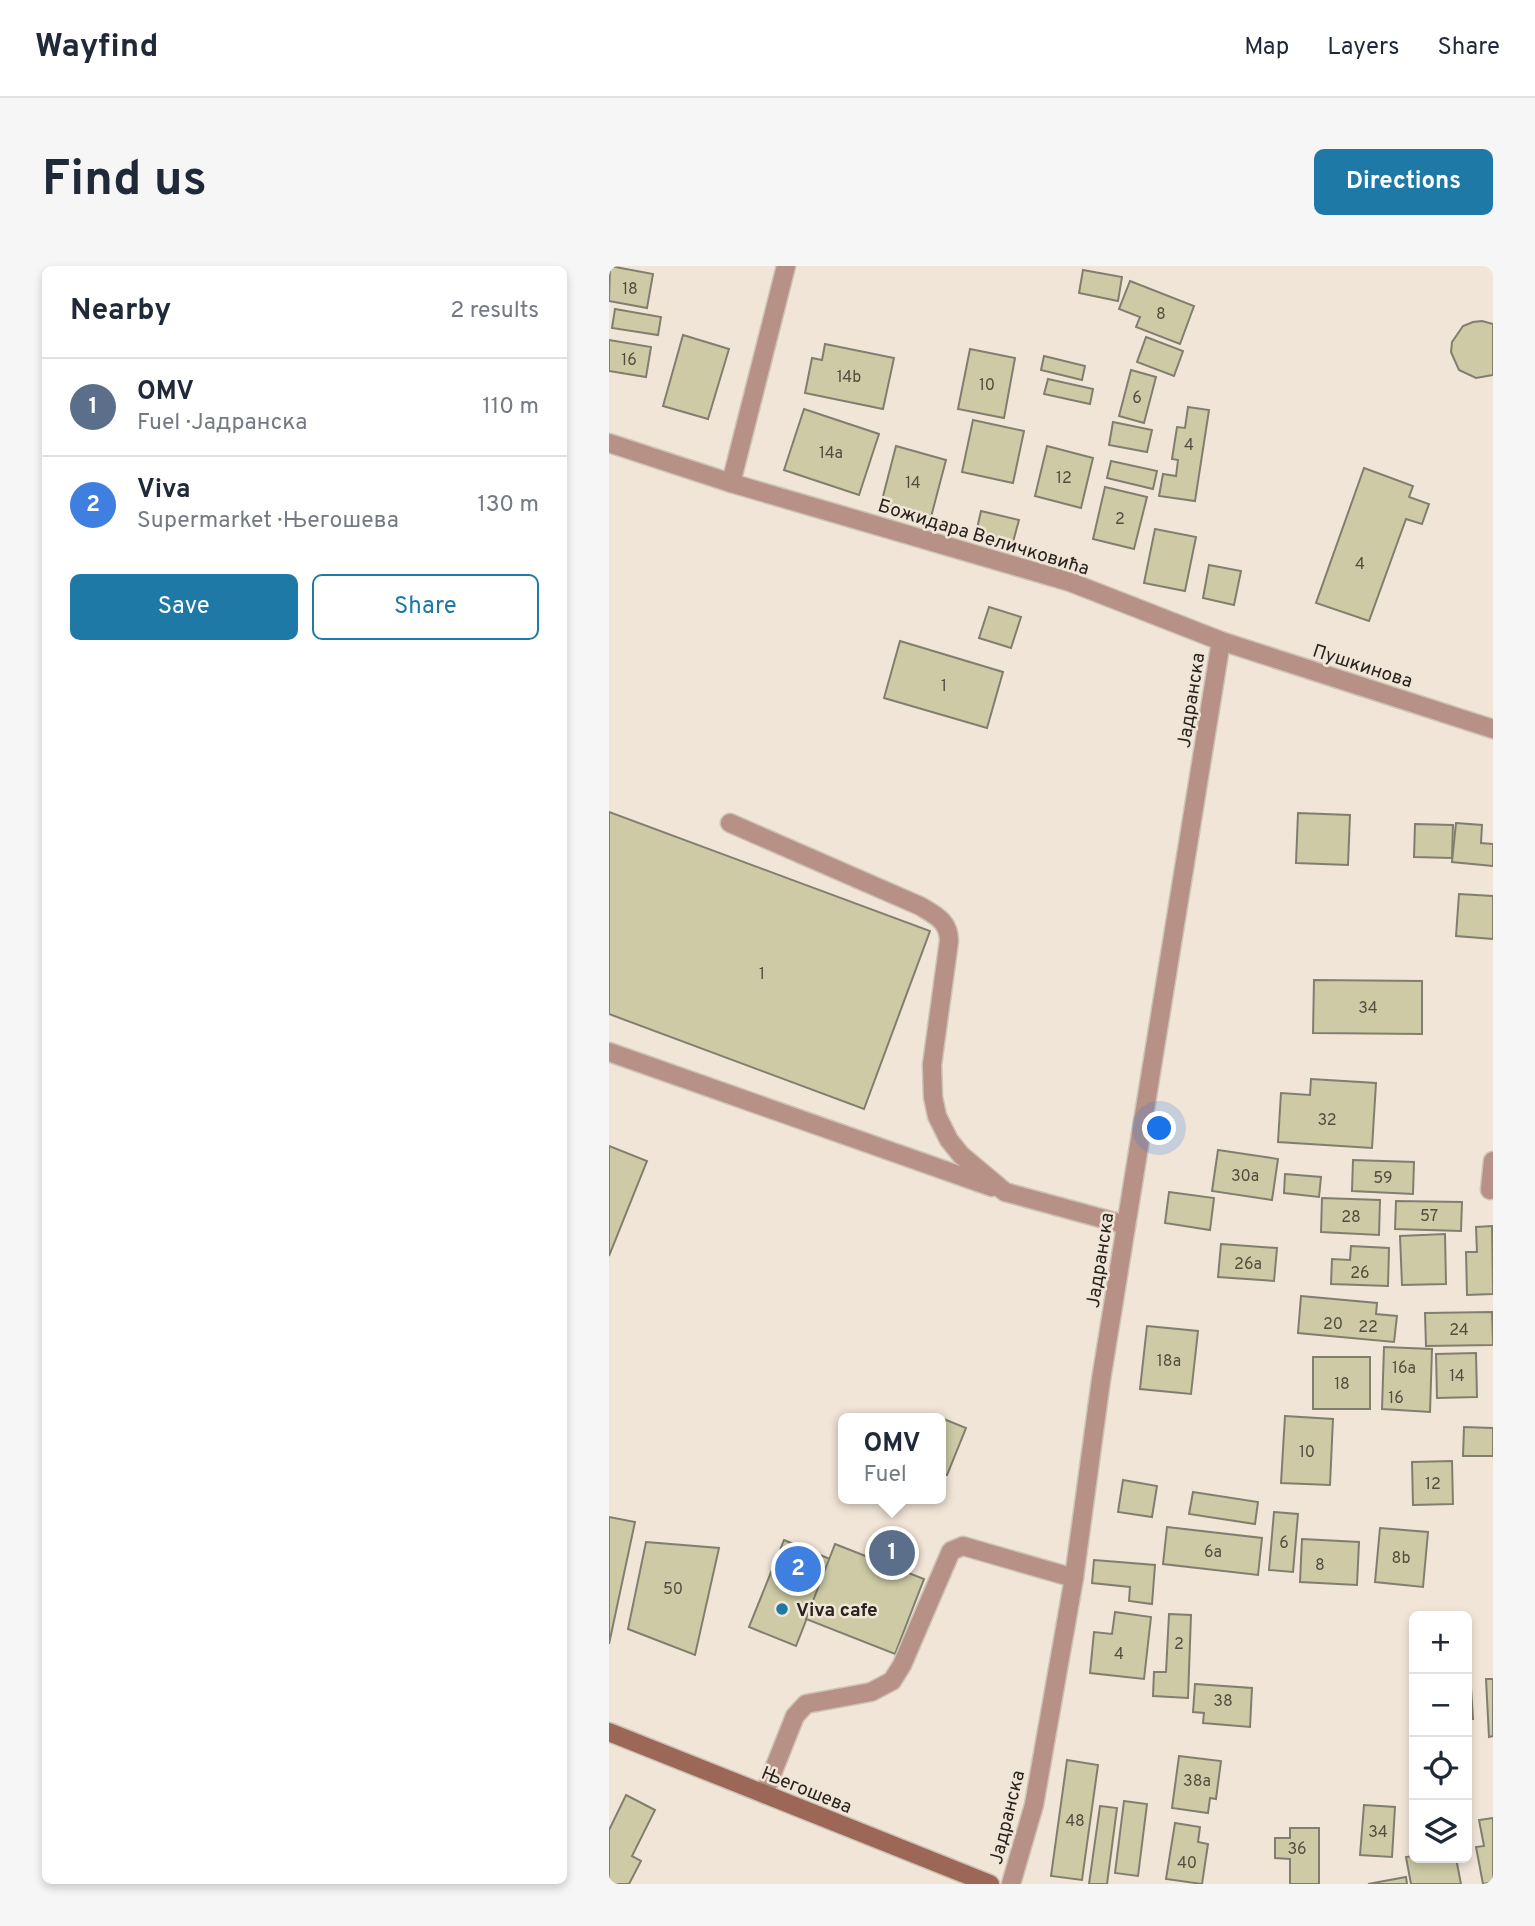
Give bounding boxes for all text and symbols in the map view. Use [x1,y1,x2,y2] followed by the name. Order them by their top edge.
[35,27,158,69] text: Wayfind
[1244,33,1289,63] text: Map
[1327,33,1399,63] text: Layers
[1437,33,1500,63] text: Share
[1314,149,1493,215] button: Directions
[42,151,207,213] text: Find us
[622,280,638,300] house number: 18
[70,293,171,330] text: Nearby
[450,297,539,326] text: 2 results
[1156,305,1166,325] house number: 8
[621,351,637,371] house number: 16
[837,368,861,388] house number: 14b
[137,376,194,409] text: OMV
[979,376,995,396] house number: 10
[1132,389,1142,409] house number: 6
[88,393,98,422] text: 1
[482,393,539,422] text: 110 m
[137,409,307,438] text: Fuel · Јадранска
[1184,436,1194,456] house number: 4
[819,444,843,464] house number: 14a
[1056,469,1072,489] house number: 12
[137,474,190,507] text: Viva
[905,474,921,494] house number: 14
[86,491,100,520] text: 2
[477,491,539,520] text: 130 m
[875,494,1092,582] street label: Божидара Величковића
[137,507,399,536] text: Supermarket · Његошева
[1115,510,1125,530] house number: 2
[1355,555,1365,575] house number: 4
[70,574,298,640] button: Save
[312,574,539,640] button: Share
[1309,639,1415,694] street label: Пушкинова
[1173,651,1211,750] street label: Јадранска
[941,677,947,697] house number: 1
[759,965,765,985] house number: 1
[1358,999,1378,1019] house number: 34
[1142,1111,1176,1145] your location
[1317,1111,1337,1131] house number: 32
[1231,1167,1259,1187] house number: 30a
[1373,1169,1393,1189] house number: 59
[1420,1207,1438,1227] house number: 57
[1341,1208,1361,1228] house number: 28
[1082,1211,1120,1310] street label: Јадранска
[1234,1255,1262,1275] house number: 26a
[1350,1264,1370,1284] house number: 26
[1323,1315,1343,1335] house number: 20
[1358,1318,1378,1338] house number: 22
[1449,1321,1469,1341] house number: 24
[1157,1352,1181,1372] house number: 18a
[1392,1359,1416,1379] house number: 16a
[1449,1367,1465,1387] house number: 14
[1334,1375,1350,1395] house number: 18
[1388,1389,1404,1409] house number: 16
[838,1413,946,1504] popup
[864,1428,920,1461] text: OMV
[1299,1443,1315,1463] house number: 10
[864,1461,907,1490] text: Fuel
[1425,1475,1441,1495] house number: 12
[869,1527,915,1579] pin: 1
[1279,1534,1289,1554] house number: 6
[775,1543,821,1595] pin: 2
[1204,1543,1222,1563] house number: 6a
[1392,1549,1410,1569] house number: 8b
[1315,1556,1325,1576] house number: 8
[663,1580,683,1600] house number: 50
[796,1599,878,1623] place label: Viva cafe
[774,1601,790,1617] marker: Viva cafe
[1409,1611,1472,1863] map controls
[1409,1611,1472,1674] button: +
[1174,1635,1184,1655] house number: 2
[1114,1645,1124,1665] house number: 4
[1409,1674,1472,1737] button: −
[1213,1692,1233,1712] house number: 38
[1409,1737,1472,1800] button: locate
[757,1762,855,1820] street label: Његошева
[985,1768,1031,1867] street label: Јадранска
[1183,1772,1211,1792] house number: 38a
[1409,1800,1472,1863] button: layers
[1065,1812,1085,1832] house number: 48
[1368,1823,1388,1843] house number: 34
[1287,1840,1307,1860] house number: 36
[1177,1854,1197,1874] house number: 40

